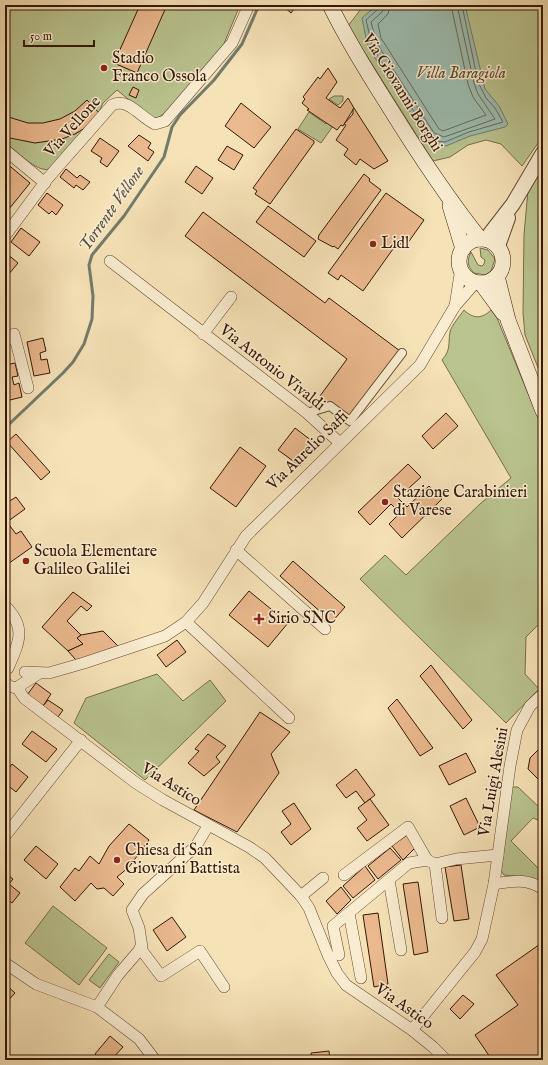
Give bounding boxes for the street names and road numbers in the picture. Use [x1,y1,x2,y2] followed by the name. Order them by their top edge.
[357,29,446,156] street label: Via Giovanni Borghi
[40,92,106,162] street label: Via Vellone
[214,320,329,416] street label: Via Antonio Vivaldi
[262,407,353,496] street label: Via Aurelio Saffi
[474,726,513,839] street label: Via Luigi Alesini
[137,758,205,811] street label: Via Astico
[370,979,437,1035] street label: Via Astico

